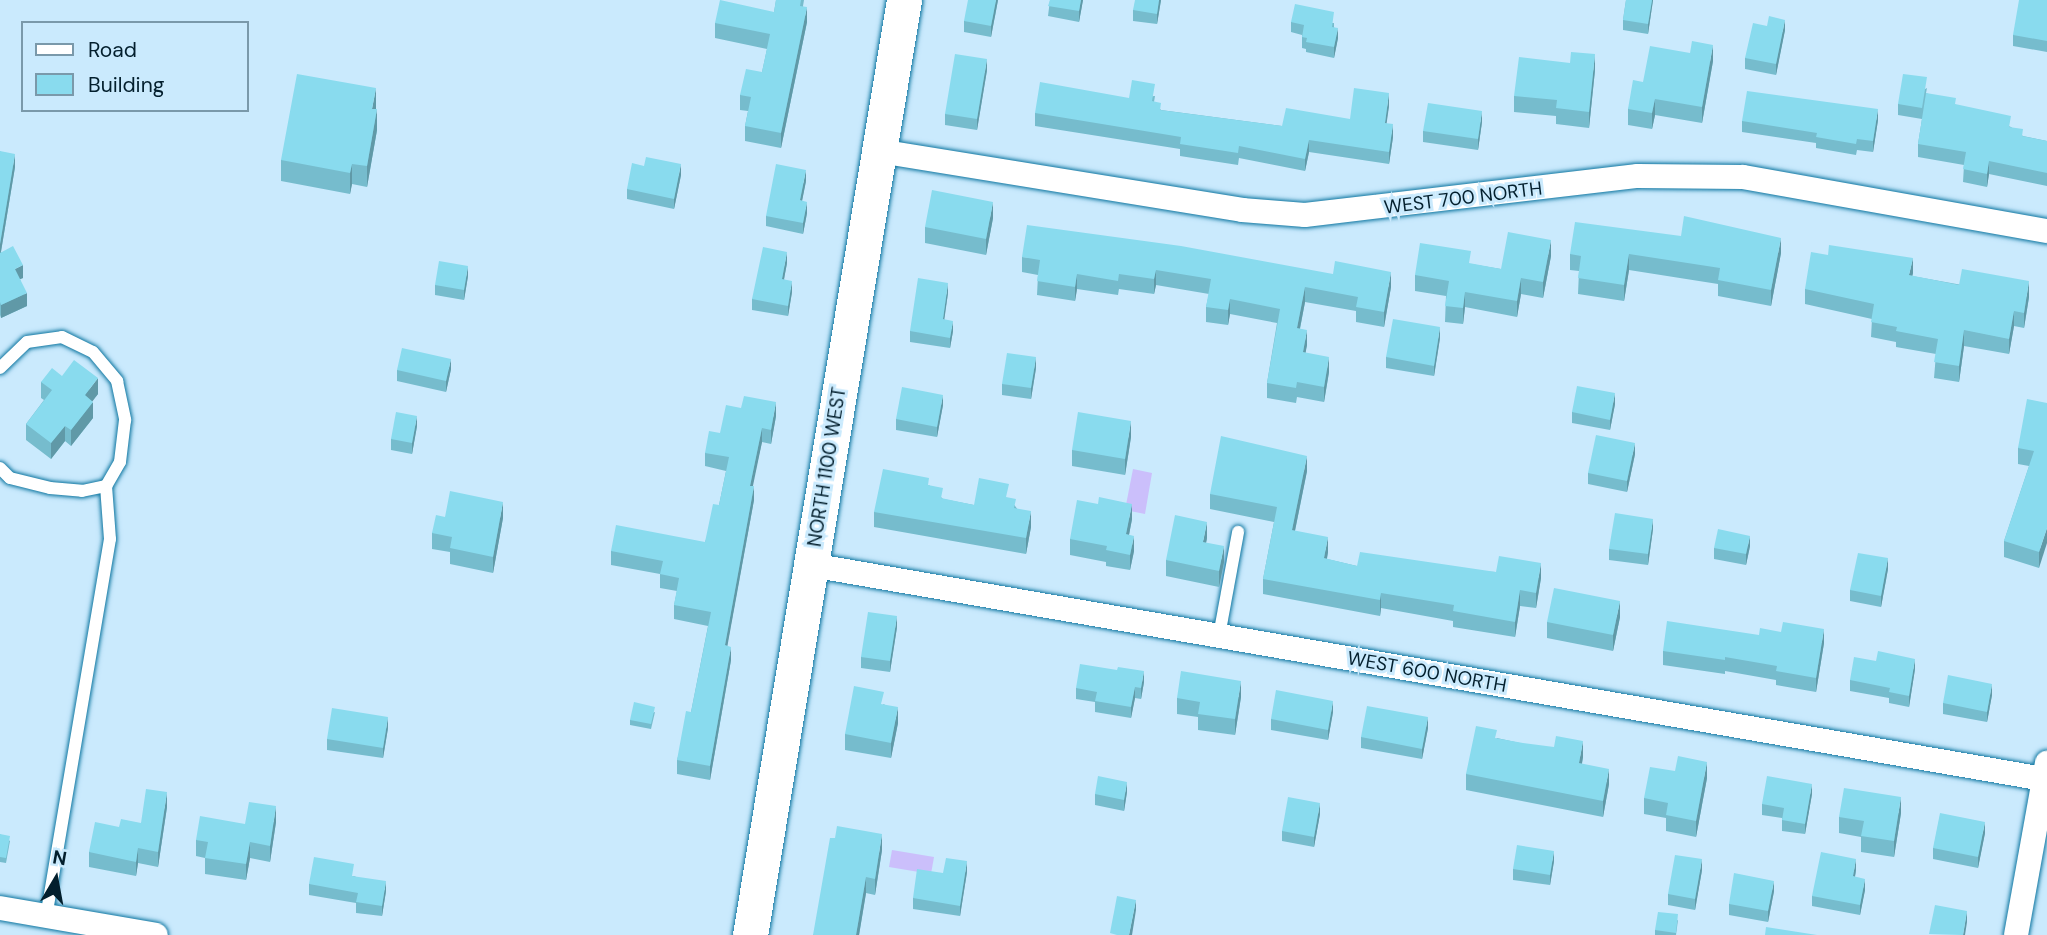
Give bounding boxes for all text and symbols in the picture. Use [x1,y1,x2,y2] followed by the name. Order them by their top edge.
[21,21,248,112] legend
[88,36,137,64] text: Road
[88,71,164,99] text: Building
[1383,177,1543,219] street label: WEST 700 NORTH
[803,386,851,548] street label: NORTH 1100 WEST
[1346,647,1508,697] street label: WEST 600 NORTH
[21,844,91,914] north arrow
[51,844,69,871] text: N

